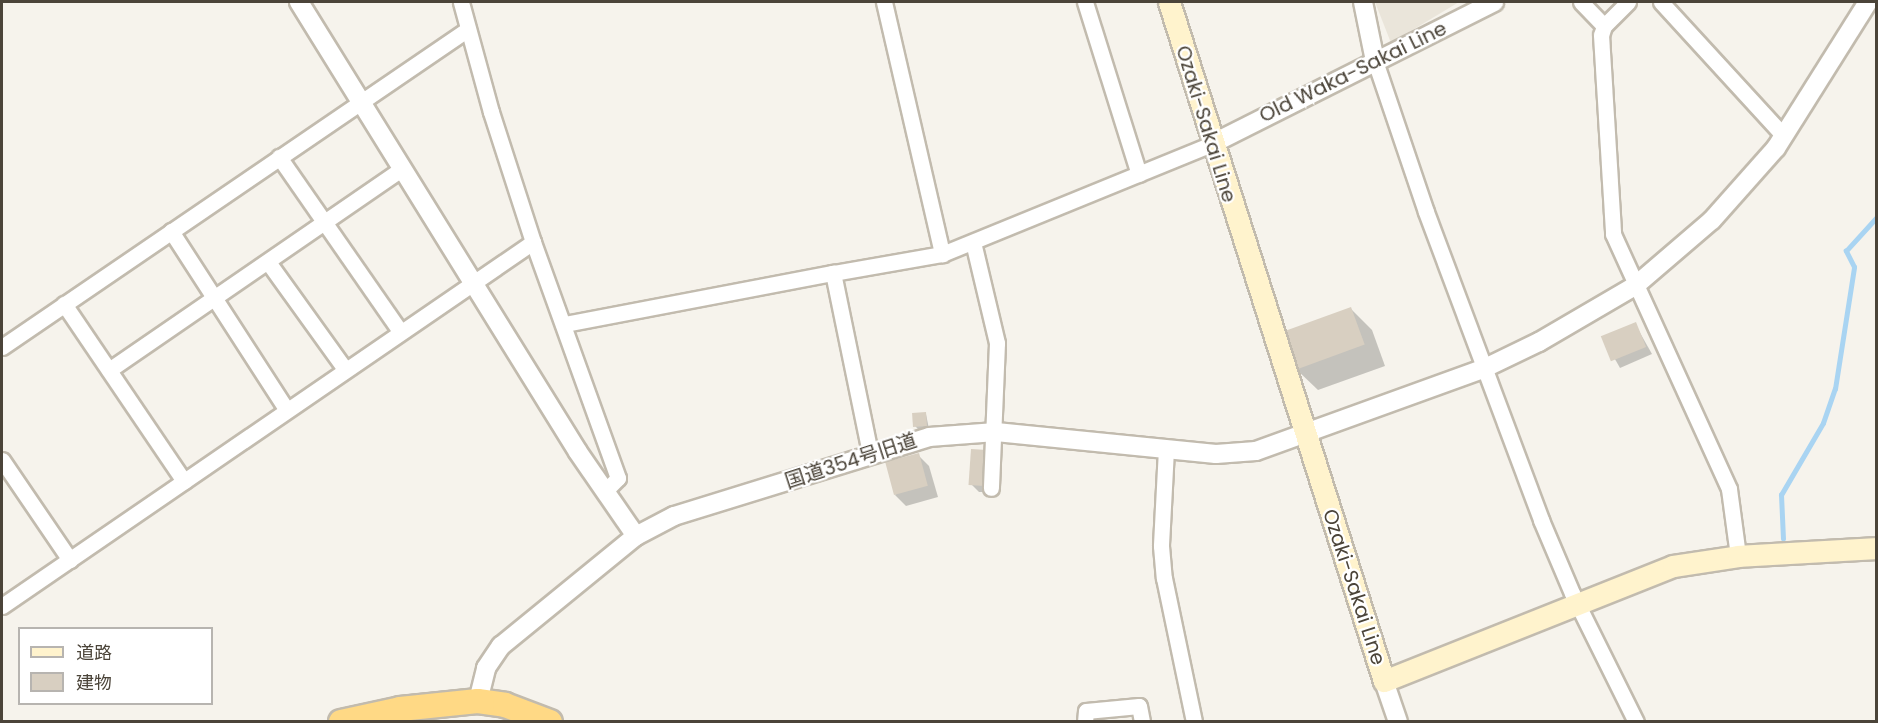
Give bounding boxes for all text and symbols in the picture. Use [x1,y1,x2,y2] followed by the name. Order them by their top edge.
[1255,16,1451,128] street label: Old Waka-Sakai Line
[1171,43,1241,205] street label: Ozaki-Sakai Line
[782,428,920,494] street label: 国道354号旧道
[1317,506,1391,668] street label: Ozaki-Sakai Line
[18,627,213,705] legend
[76,640,112,665] text: 道路
[76,670,112,695] text: 建物

